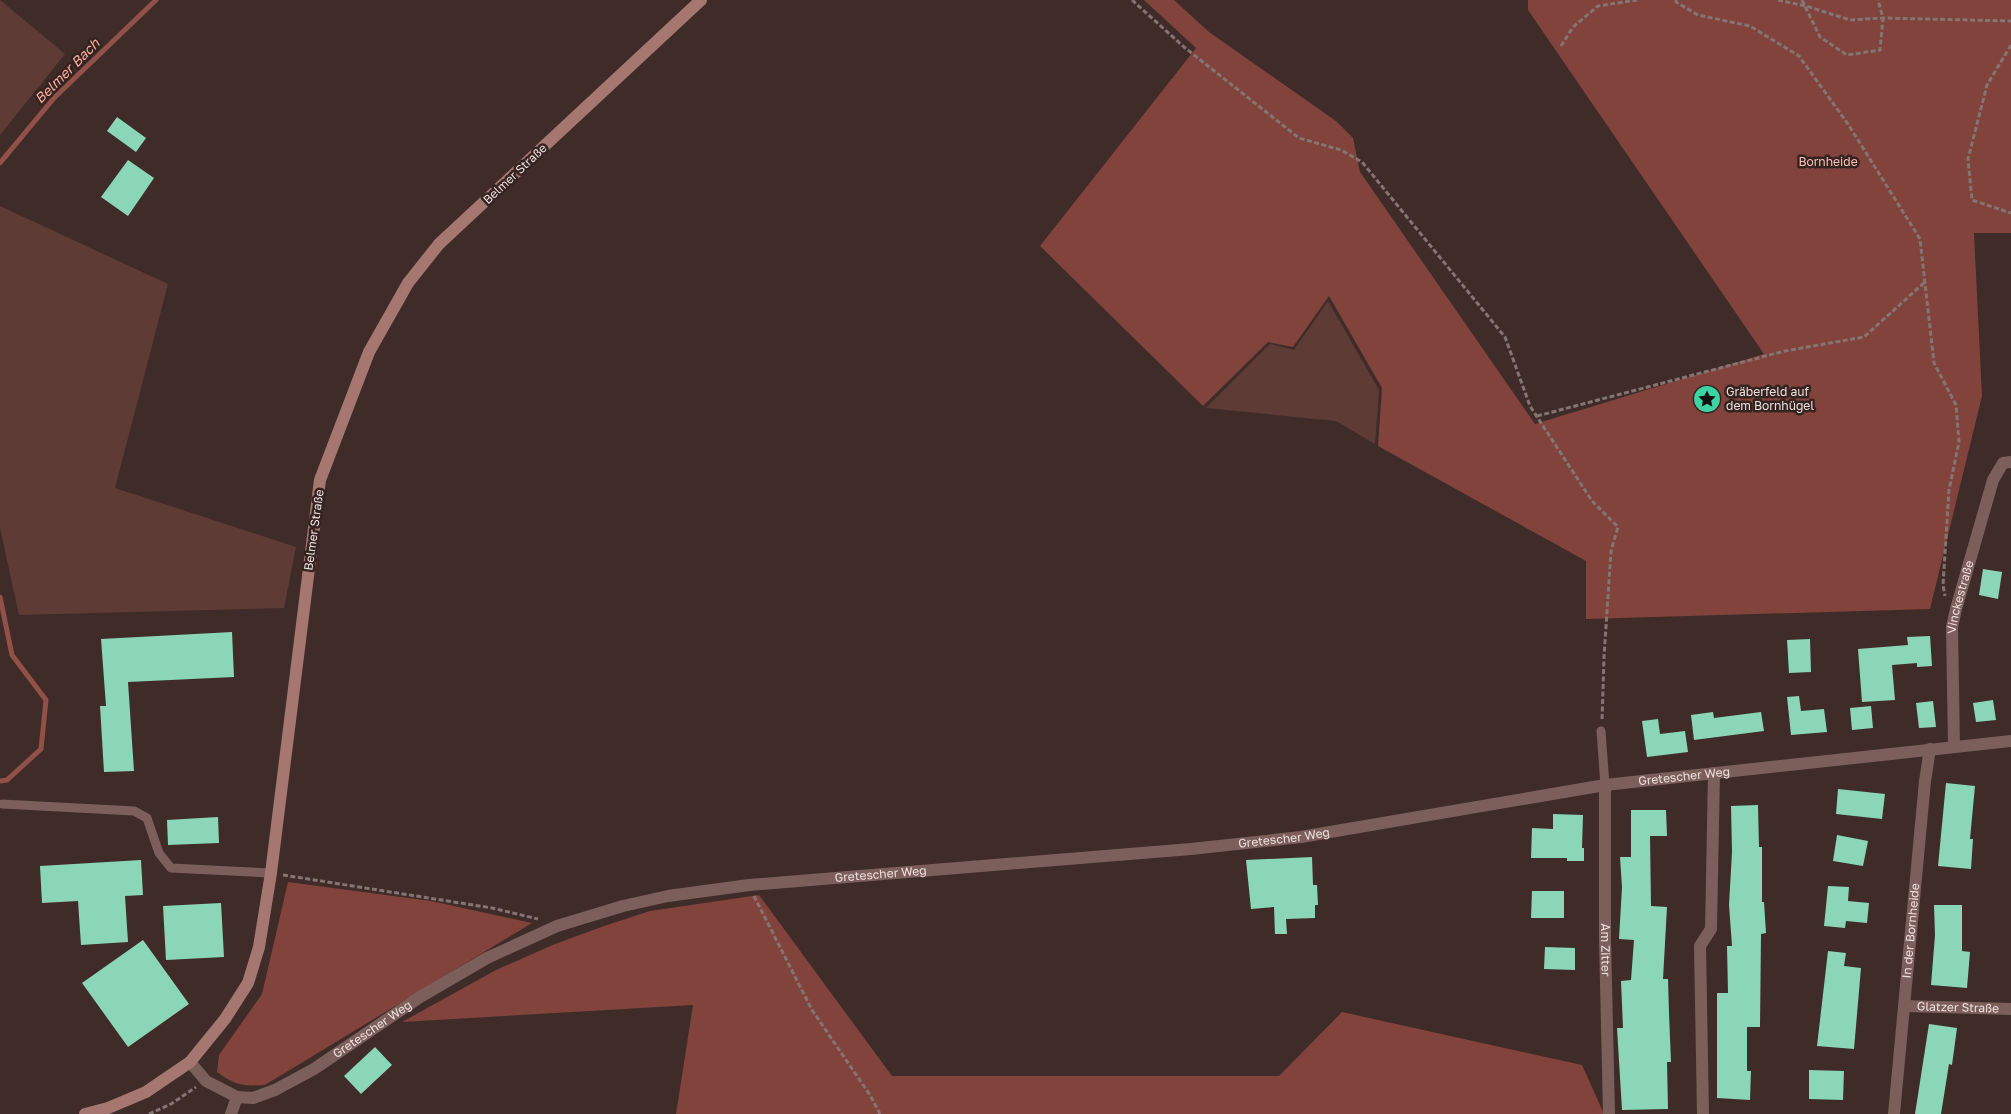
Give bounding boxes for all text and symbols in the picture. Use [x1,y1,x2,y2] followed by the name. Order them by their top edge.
[31,34,104,107] water label: Belmer Bach
[480,140,550,207] street label: Belmer Straße
[1798,154,1858,169] park label: Bornheide
[1692,384,1722,414] place icon: Gräberfeld auf dem Bornhügel
[1726,384,1814,413] place label: Gräberfeld auf dem Bornhügel
[300,488,327,571] street label: Belmer Straße
[1944,559,1977,634] street label: Vinckestraße
[1637,764,1731,788] street label: Gretescher Weg
[1237,824,1331,851] street label: Gretescher Weg
[834,863,927,885] street label: Gretescher Weg
[1899,882,1922,979] street label: In der Bornheide
[1598,923,1614,977] street label: Am Zitter
[330,997,414,1061] street label: Gretescher Weg
[1917,998,1999,1016] street label: Glatzer Straße

